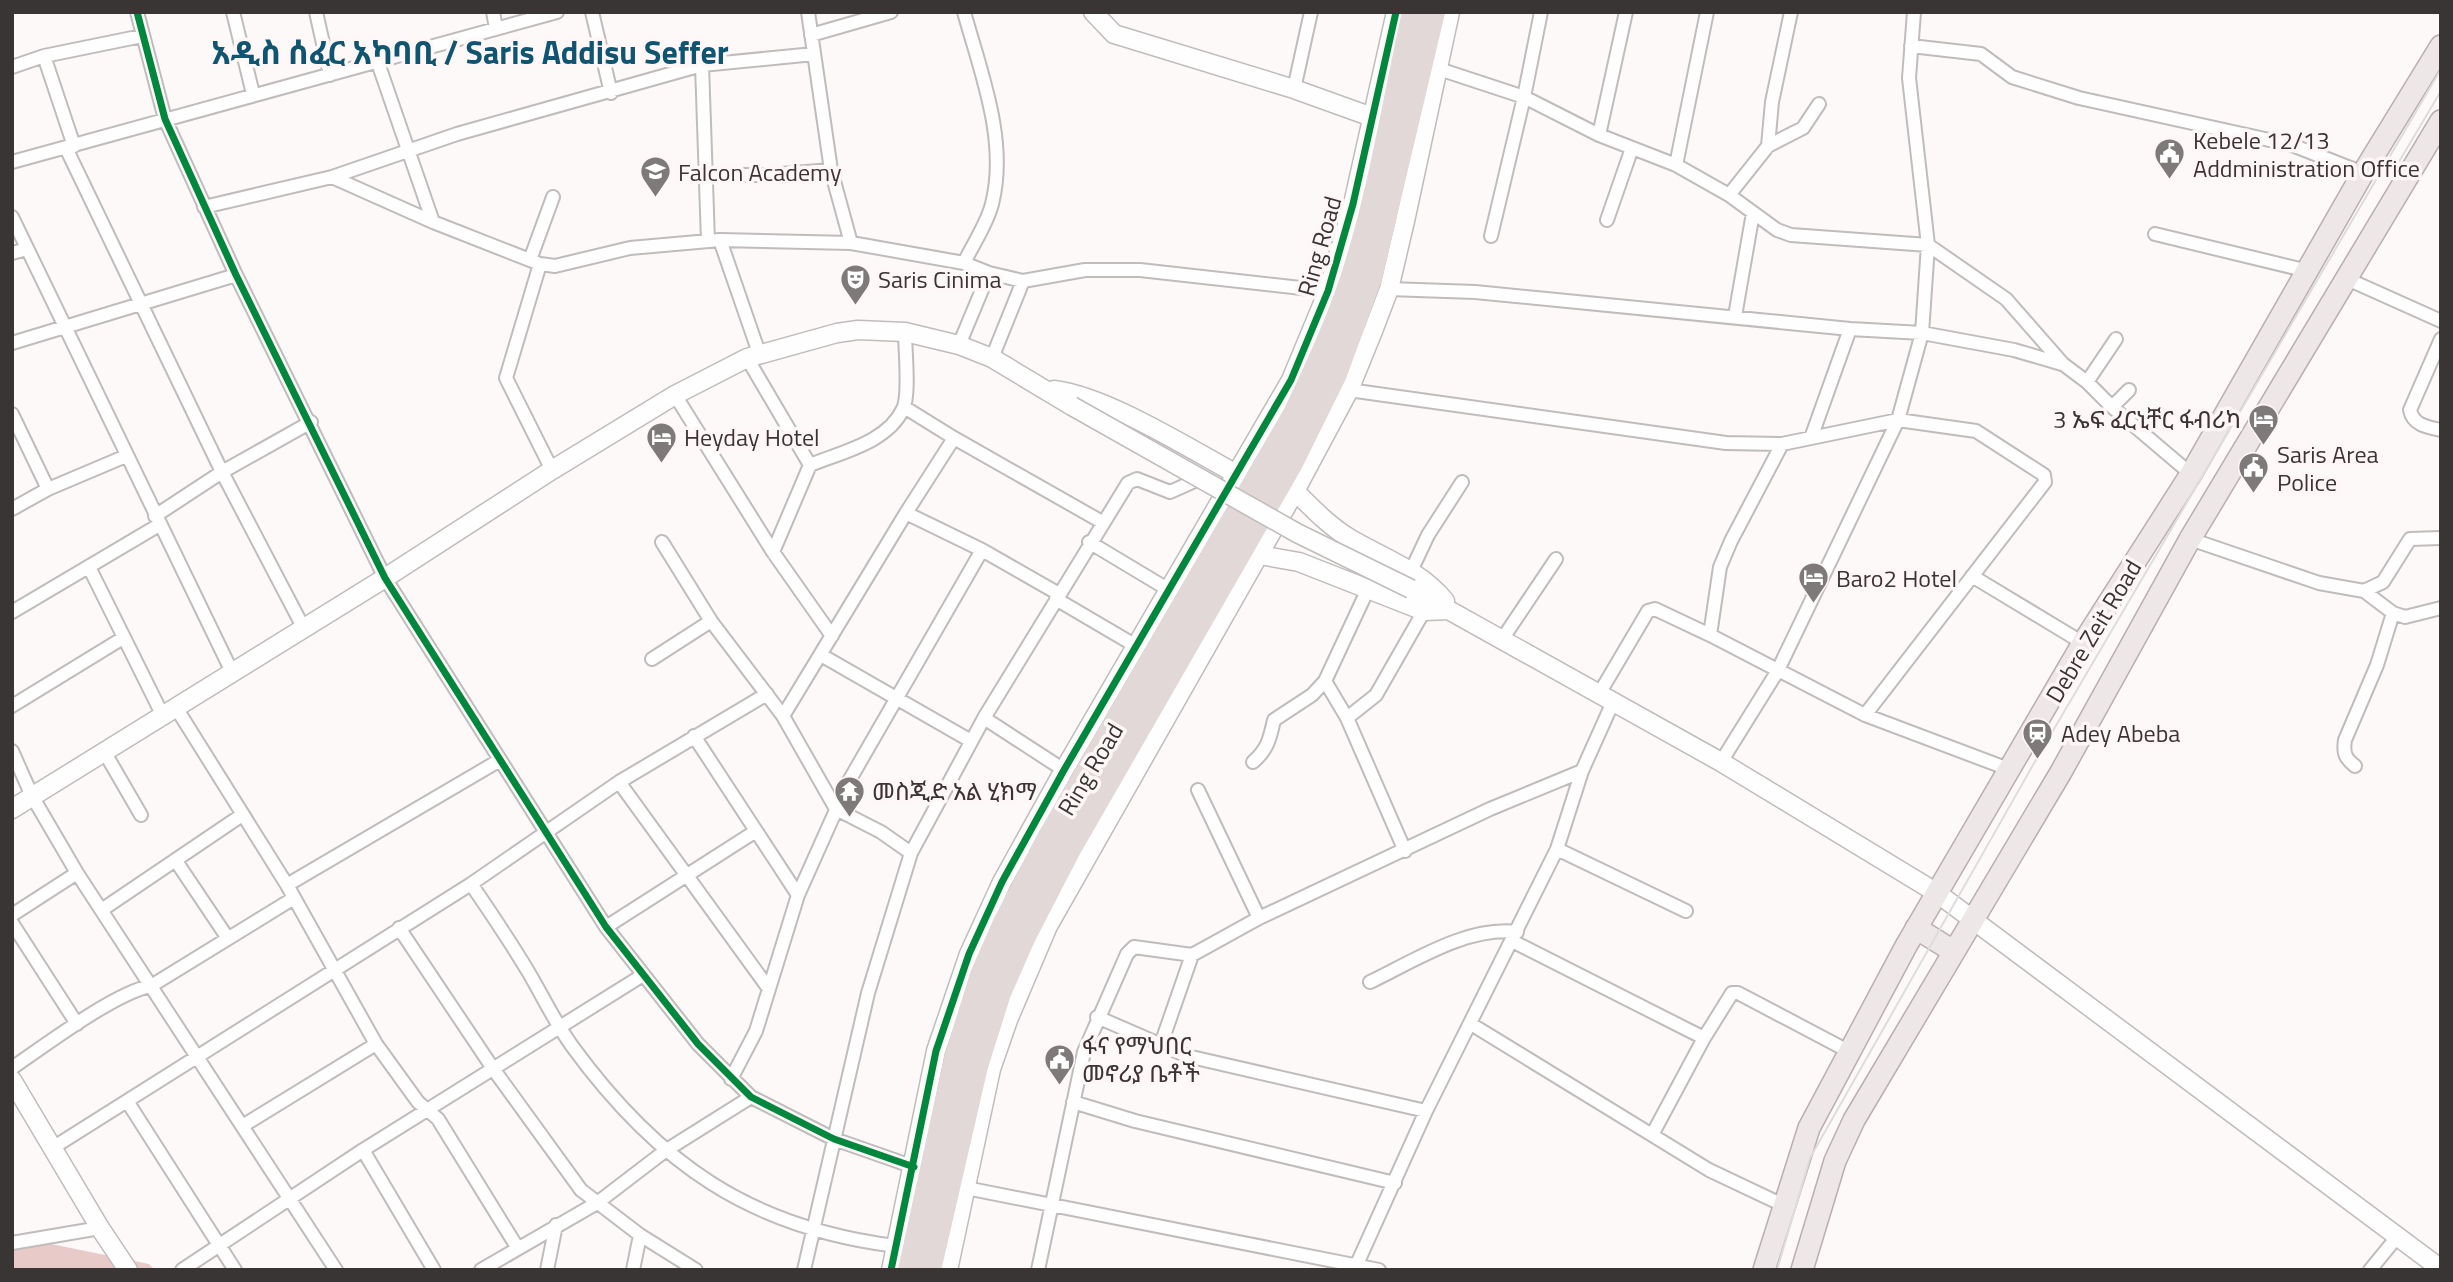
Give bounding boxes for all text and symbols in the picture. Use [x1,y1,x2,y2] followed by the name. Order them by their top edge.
[211,28,729,76] district label: አዲስ ሰፈር አካባቢ / Saris Addisu Seffer
[2193,122,2420,186] place label: Kebele 12/13 Addministration Office
[2153,137,2187,181] public building icon: Kebele 12/13 Addministration Office
[678,154,842,190] place label: Falcon Academy
[638,155,672,199] school or university icon: Falcon Academy
[1288,192,1350,300] street label: Ring Road
[878,261,1002,297] place label: Saris Cinima
[838,262,872,306] theatre icon: Saris Cinima
[2053,401,2241,437] place label: 3 ኤፍ ፈርኒቸር ፋብሪካ
[2247,402,2281,446] hotel icon: 3 ኤፍ ፈርኒቸር ፋብሪካ
[684,419,820,455] place label: Heyday Hotel
[644,420,678,464] hotel icon: Heyday Hotel
[2277,436,2379,500] place label: Saris Area Police
[2237,451,2271,495] public building icon: Saris Area Police
[2036,553,2150,709] street label: Debre Zeit Road
[1836,560,1957,596] place label: Baro2 Hotel
[1796,561,1830,605] hotel icon: Baro2 Hotel
[2061,715,2180,751] place label: Adey Abeba
[1048,716,1132,822] street label: Ring Road
[2021,716,2055,760] station icon: Adey Abeba
[872,773,1037,809] place label: መስጂድ አል ሂክማ
[832,774,866,818] temple icon: መስጂድ አል ሂክማ
[1082,1027,1200,1091] place label: ፋና የማህበር መኖሪያ ቤቶች
[1042,1042,1076,1086] public building icon: ፋና የማህበር መኖሪያ ቤቶች

